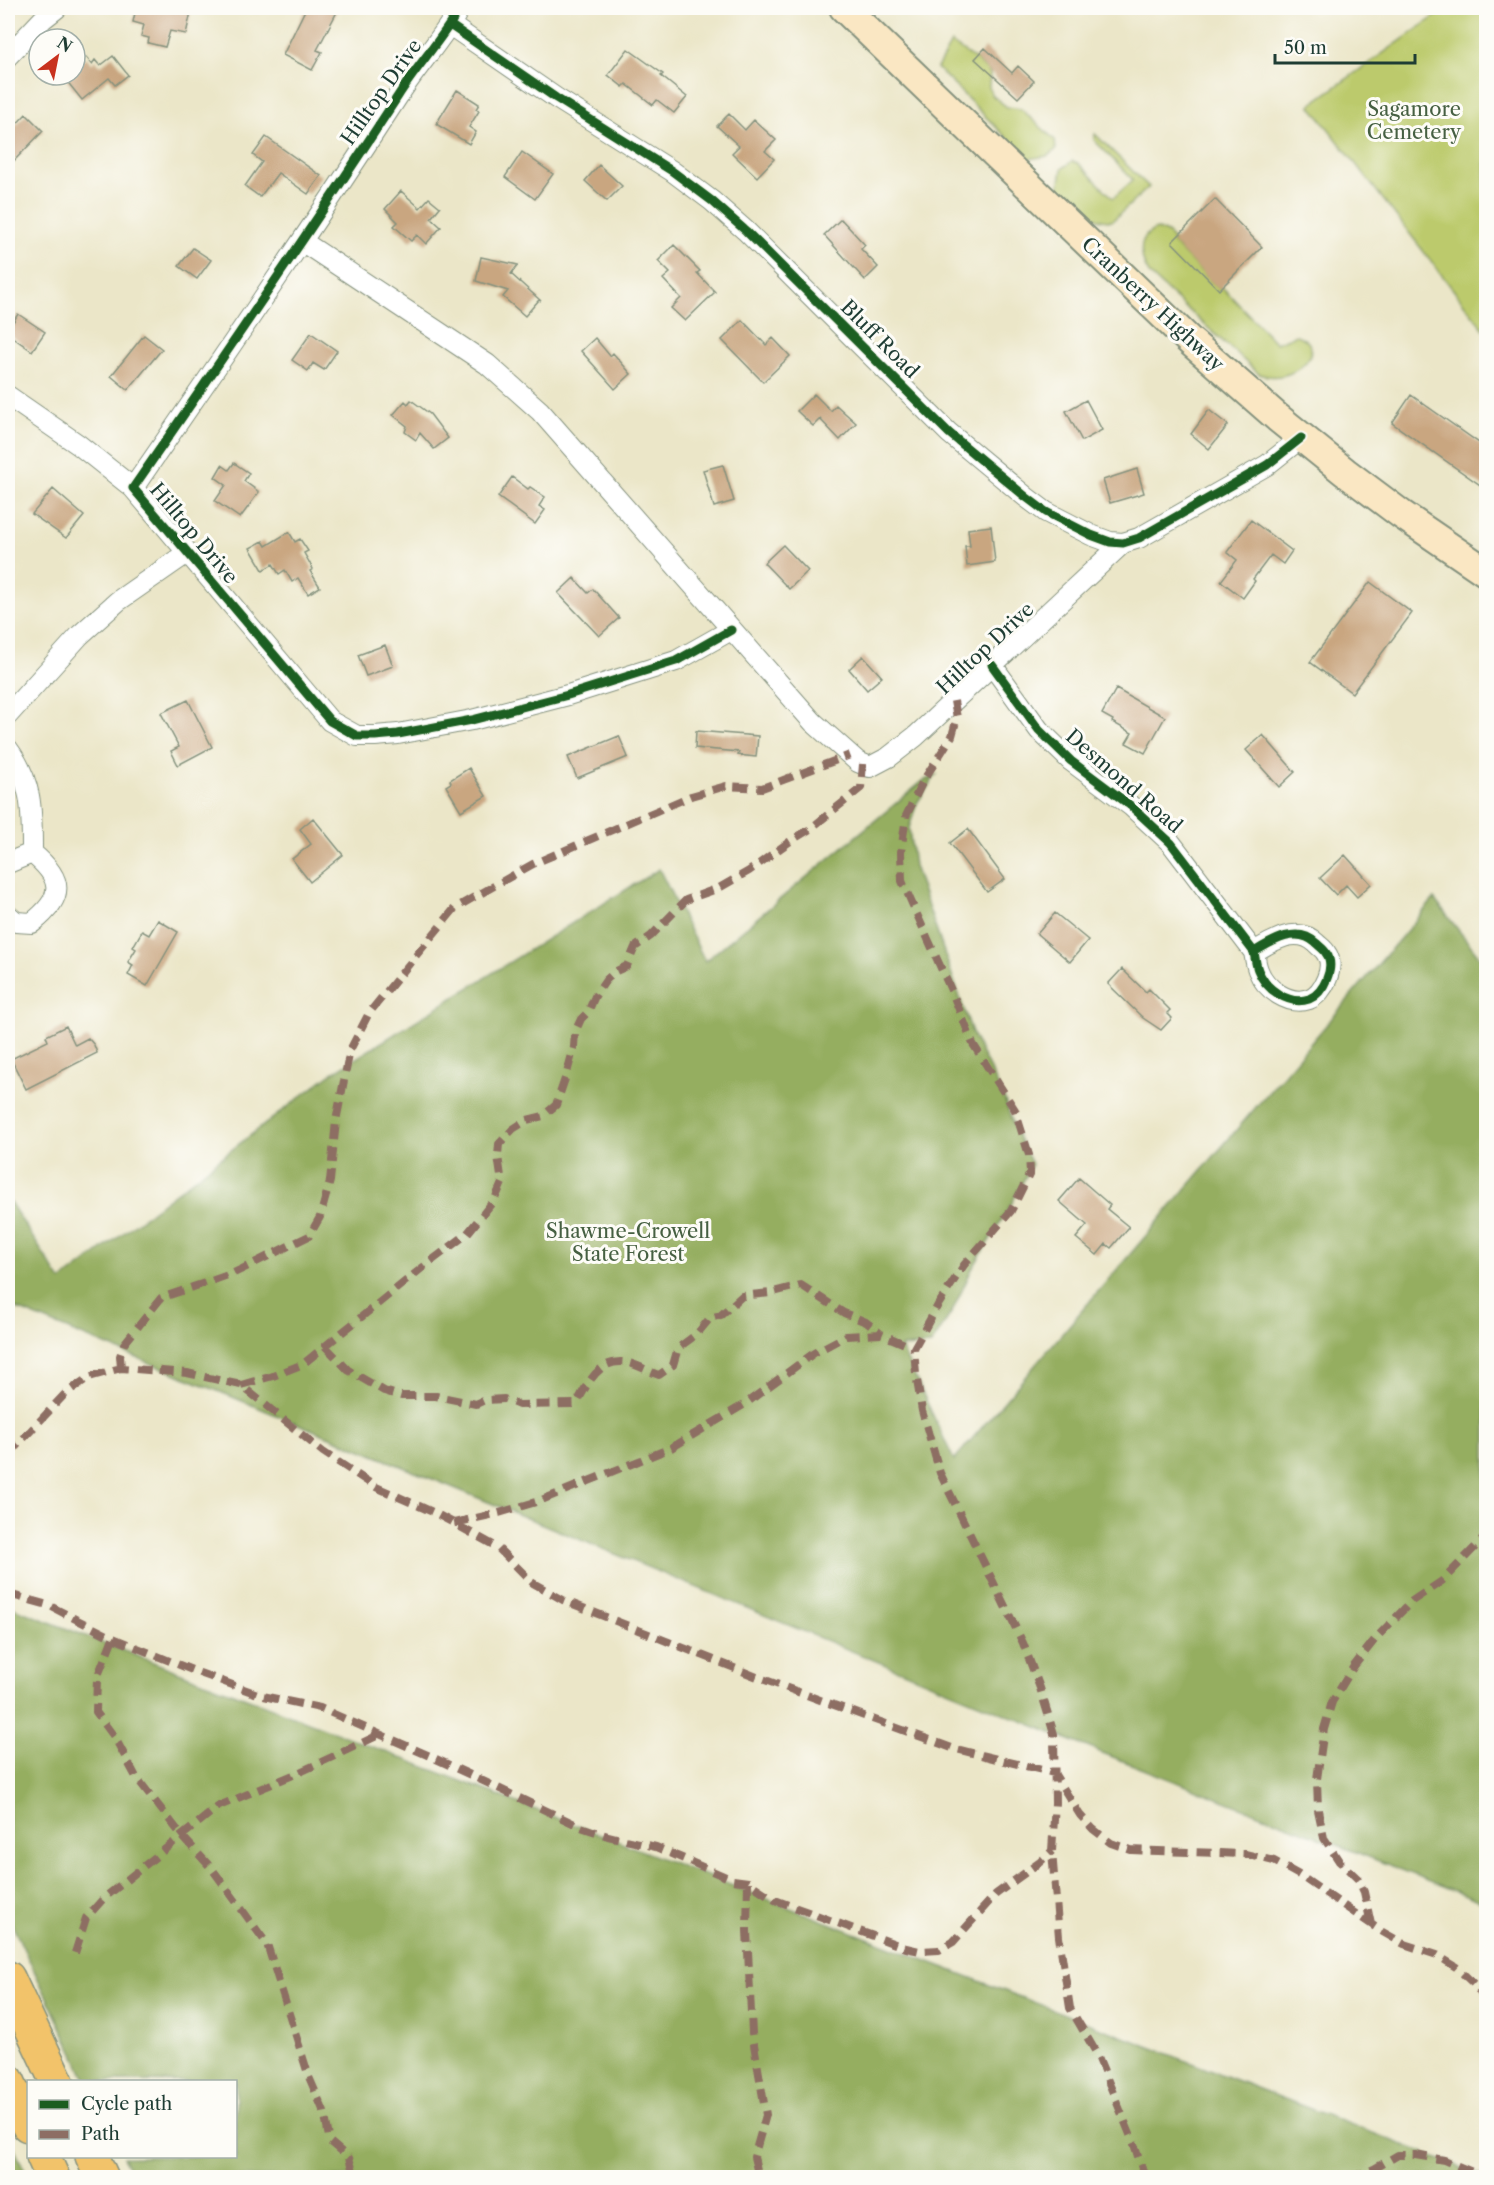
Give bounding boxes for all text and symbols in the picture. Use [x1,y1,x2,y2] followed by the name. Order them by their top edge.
[27,27,87,87] north arrow
[1275,27,1414,65] scale bar
[54,32,76,56] text: N
[336,34,426,150] street label: Hilltop Drive
[1284,37,1327,59] text: 50 m
[1367,97,1462,144] park label: Sagamore Cemetery
[1077,232,1230,377] street label: Cranberry Highway
[836,295,924,383] street label: Bluff Road
[145,478,243,588] street label: Hilltop Drive
[931,597,1039,699] street label: Hilltop Drive
[1061,724,1187,838] street label: Desmond Road
[546,1219,710,1266] park label: Shawme-Crowell State Forest
[27,2080,237,2158] legend
[81,2093,172,2115] text: Cycle path
[81,2123,120,2145] text: Path

